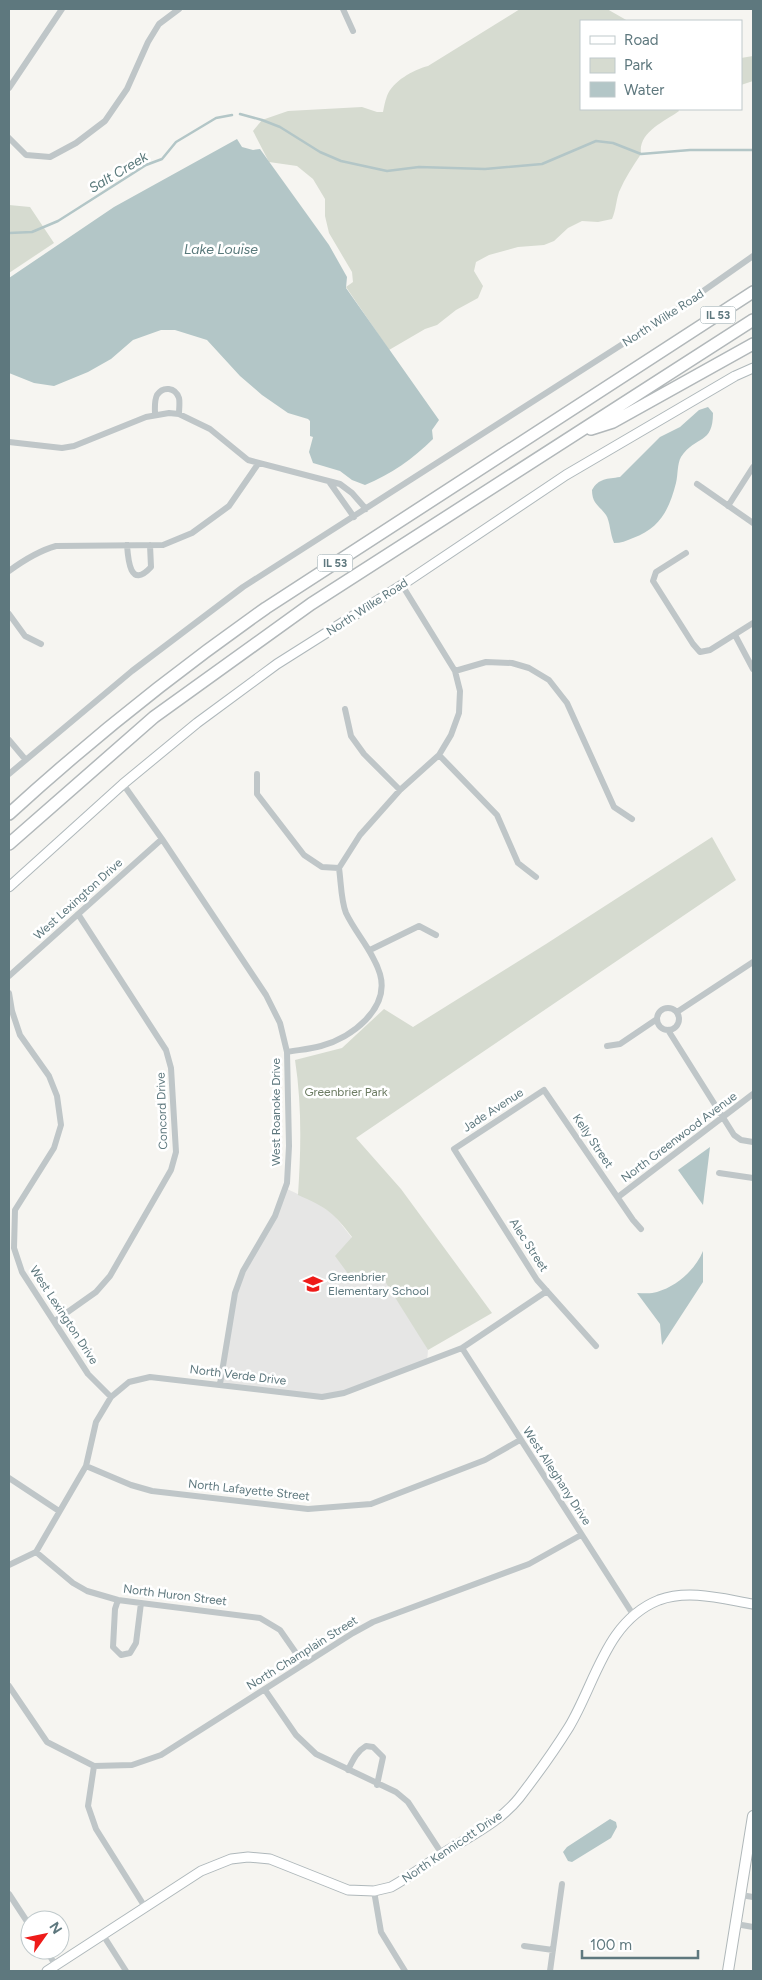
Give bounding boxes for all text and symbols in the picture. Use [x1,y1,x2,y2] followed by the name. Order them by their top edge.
[580,20,742,110] legend
[624,31,659,49] text: Road
[624,56,653,74] text: Park
[624,81,664,99] text: Water
[86,148,152,197] water label: Salt Creek
[184,241,258,258] water label: Lake Louise
[620,286,706,350] street label: North Wilke Road
[700,306,736,324] road number: IL 53
[318,554,352,572] road number: IL 53
[324,575,410,639] street label: North Wilke Road
[31,855,126,943] street label: West Lexington Drive
[269,1058,283,1166] street label: West Roanoke Drive
[154,1072,170,1150] street label: Concord Drive
[304,1085,388,1099] park label: Greenbrier Park
[460,1085,526,1135] street label: Jade Avenue
[618,1089,740,1185] street label: North Greenwood Avenue
[570,1111,616,1171] street label: Kelly Street
[507,1216,552,1275] street label: Alec Street
[27,1263,101,1367] street label: West Lexington Drive
[328,1270,429,1298] place label: Greenbrier Elementary School
[302,1273,324,1295] school or university icon: Greenbrier Elementary School
[189,1362,288,1388] street label: North Verde Drive
[520,1424,594,1528] street label: West Alleghany Drive
[188,1477,311,1503] street label: North Lafayette Street
[122,1582,228,1608] street label: North Huron Street
[244,1613,360,1693] street label: North Champlain Street
[399,1808,505,1886] street label: North Kennicott Drive
[20,1910,70,1960] north arrow
[45,1919,66,1937] text: N
[582,1928,698,1960] scale bar
[590,1936,632,1954] text: 100 m

